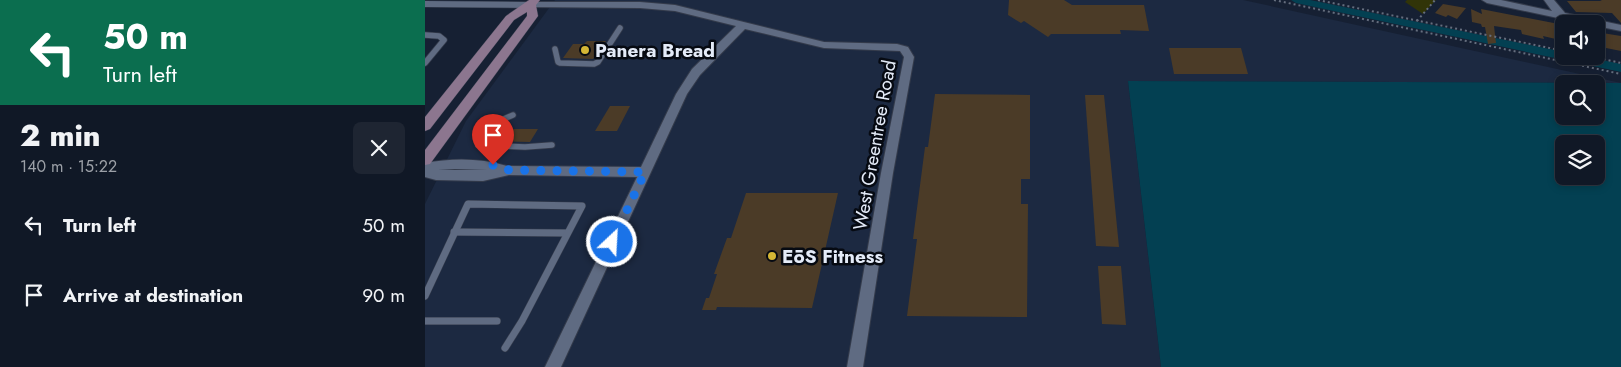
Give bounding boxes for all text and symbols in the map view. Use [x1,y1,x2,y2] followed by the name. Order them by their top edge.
[103,12,188,62] text: 50 m
[1555,15,1605,185] map controls
[1555,15,1605,65] button: sound
[20,20,85,85] icon: left
[595,37,715,64] place label: Panera Bread
[579,44,591,56] marker: Panera Bread
[103,58,177,90] text: Turn left
[846,58,903,232] street label: West Greentree Road
[1555,75,1605,125] button: search
[20,114,101,157] text: 2 min
[472,114,514,165] pin
[479,121,507,149] icon: arrive
[353,122,405,174] button: close
[1555,135,1605,185] button: layers
[20,155,117,178] text: 140 m · 15:22
[20,211,48,239] icon: left
[63,212,136,239] text: Turn left
[362,212,405,239] text: 50 m
[585,215,637,267] position arrow
[782,243,884,270] place label: EōS Fitness
[766,250,778,262] marker: EōS Fitness
[20,281,48,309] icon: arrive
[63,282,243,309] text: Arrive at destination
[362,282,405,309] text: 90 m

